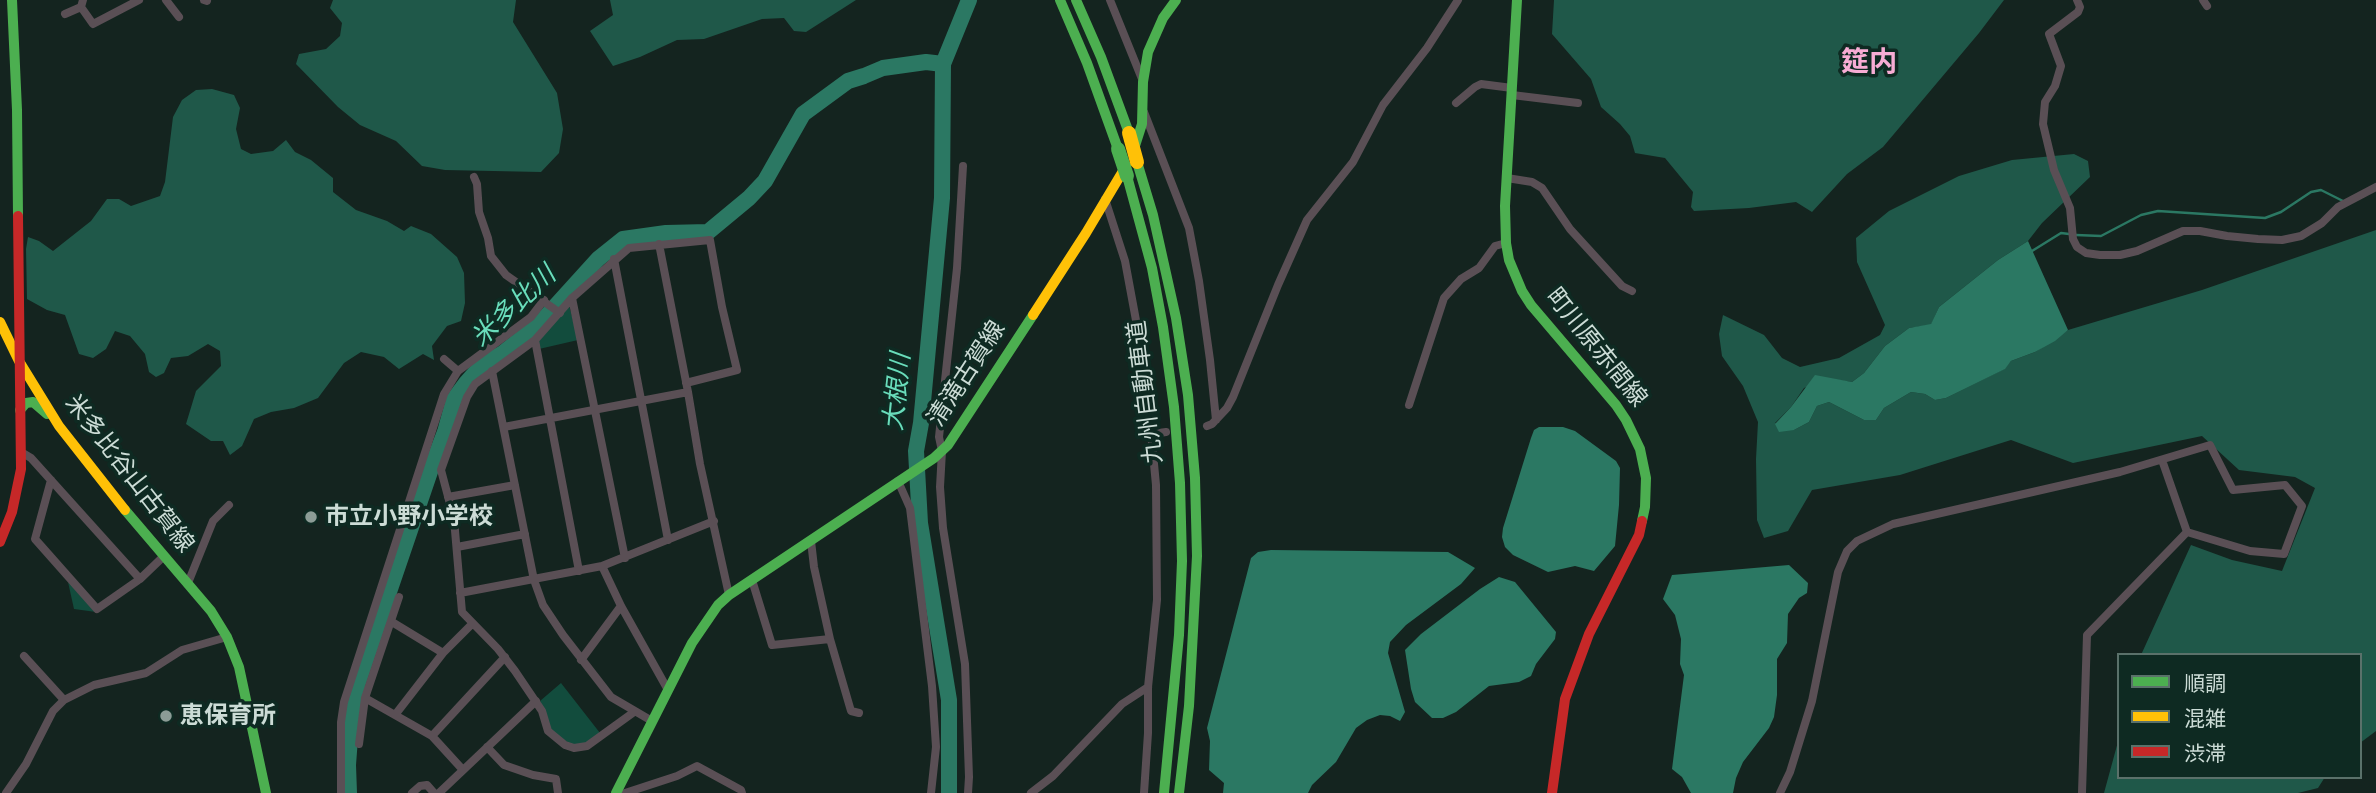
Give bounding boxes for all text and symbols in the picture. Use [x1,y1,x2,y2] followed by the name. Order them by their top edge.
[1841,46,1897,80] district label: 筵内
[465,260,563,354] water label: 米多比川
[1539,283,1653,413] street label: 町川原赤間線
[922,316,1012,432] street label: 清滝古賀線
[1123,319,1169,465] street label: 九州自動車道
[878,352,918,432] water label: 大根川
[59,389,199,559] street label: 米多比谷山古賀線
[325,503,493,531] place label: 市立小野小学校
[303,509,319,525] marker: 市立小野小学校
[2117,653,2362,779] legend
[2184,669,2226,697] text: 順調
[180,702,276,730] place label: 恵保育所
[2184,704,2226,732] text: 混雑
[158,708,174,724] marker: 恵保育所
[2184,739,2226,767] text: 渋滞

